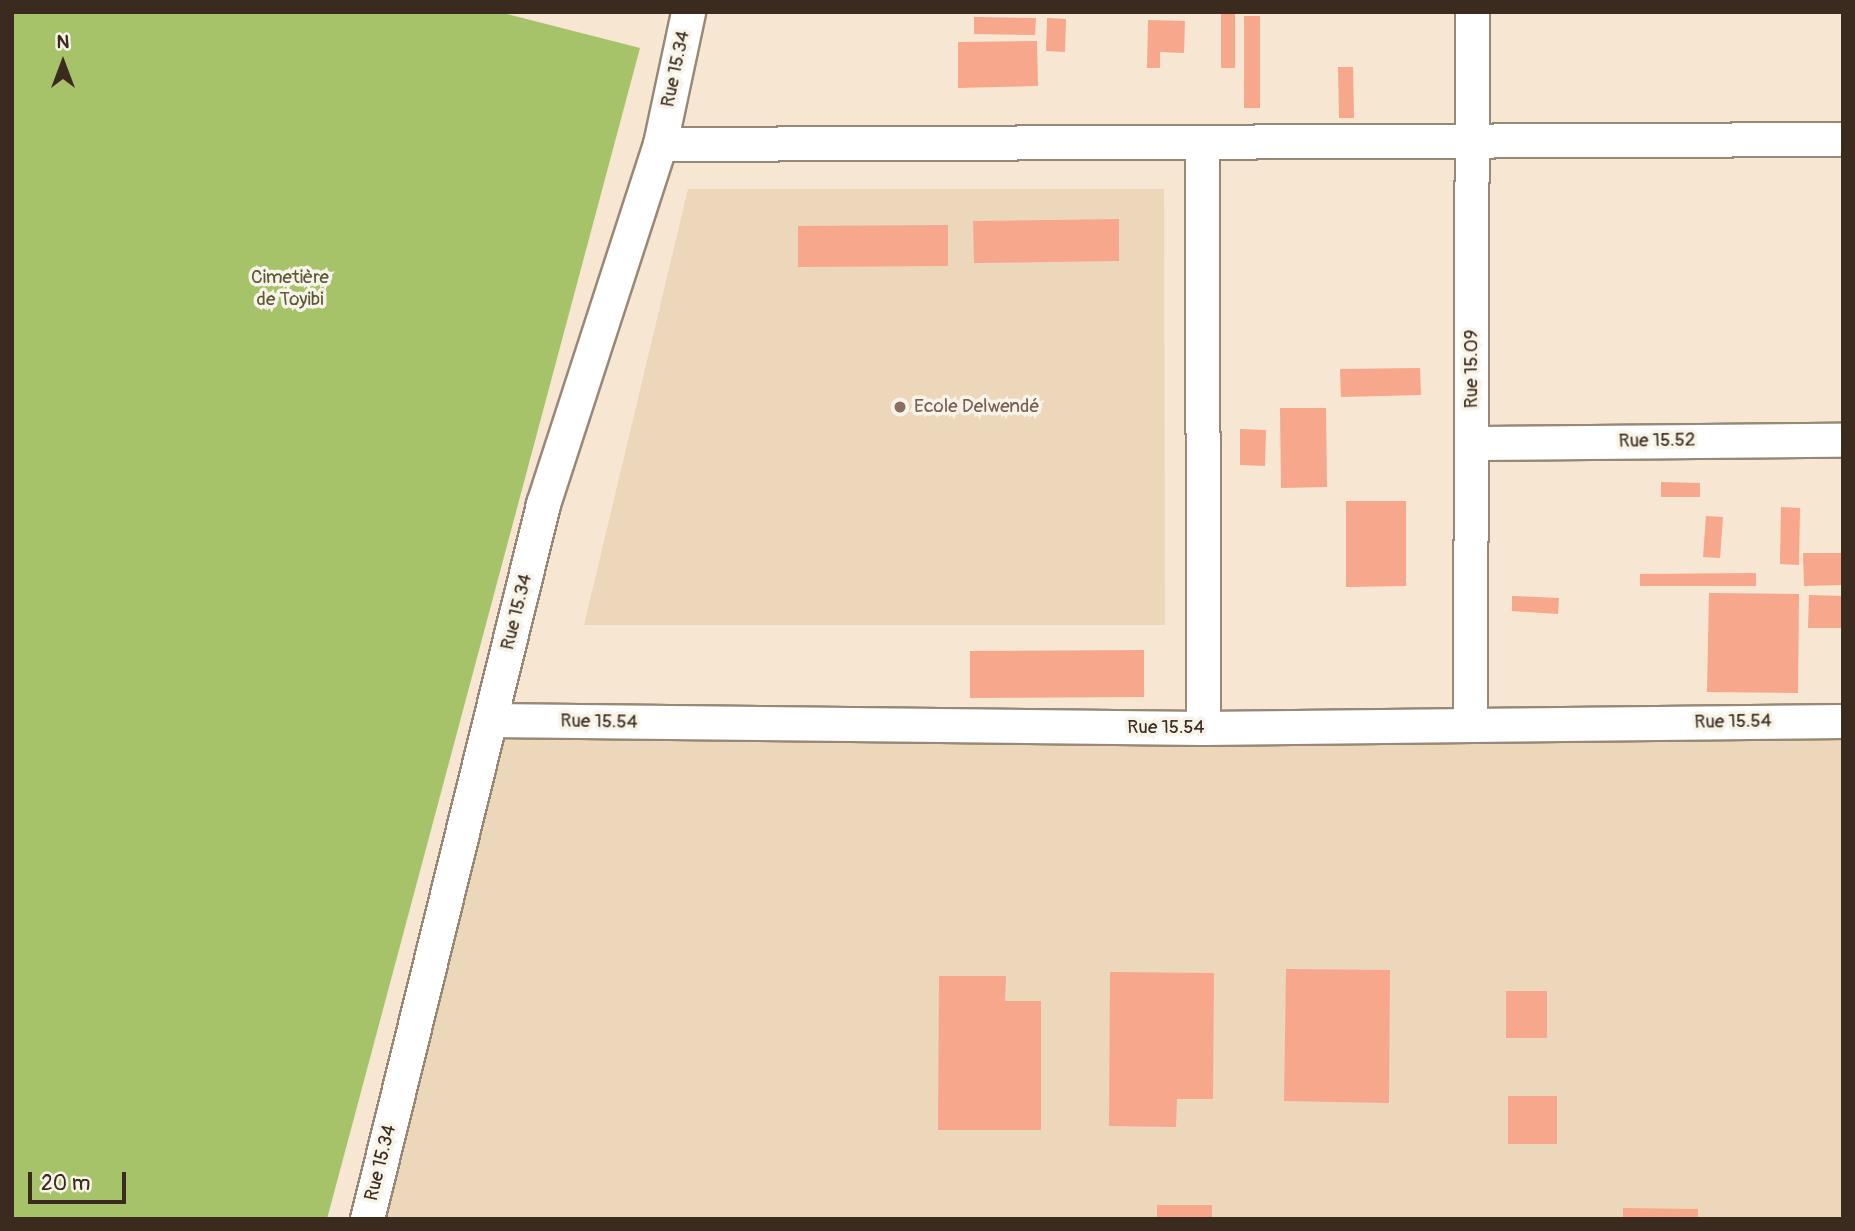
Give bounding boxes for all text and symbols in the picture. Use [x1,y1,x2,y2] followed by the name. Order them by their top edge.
[28,28,98,98] north arrow
[657,29,695,109] street label: Rue 15.34
[57,30,69,54] text: N
[251,267,329,311] park label: Cimetière de Toyibi
[1461,330,1483,408] street label: Rue 15.09
[914,396,1040,418] place label: Ecole Delwendé
[892,399,908,415] marker: Ecole Delwendé
[1618,429,1696,453] street label: Rue 15.52
[497,572,537,652] street label: Rue 15.34
[560,710,638,734] street label: Rue 15.54
[1694,710,1772,734] street label: Rue 15.54
[1127,717,1205,739] street label: Rue 15.54
[361,1123,401,1203] street label: Rue 15.34
[32,1158,130,1202] scale bar
[41,1170,90,1197] text: 20 m

